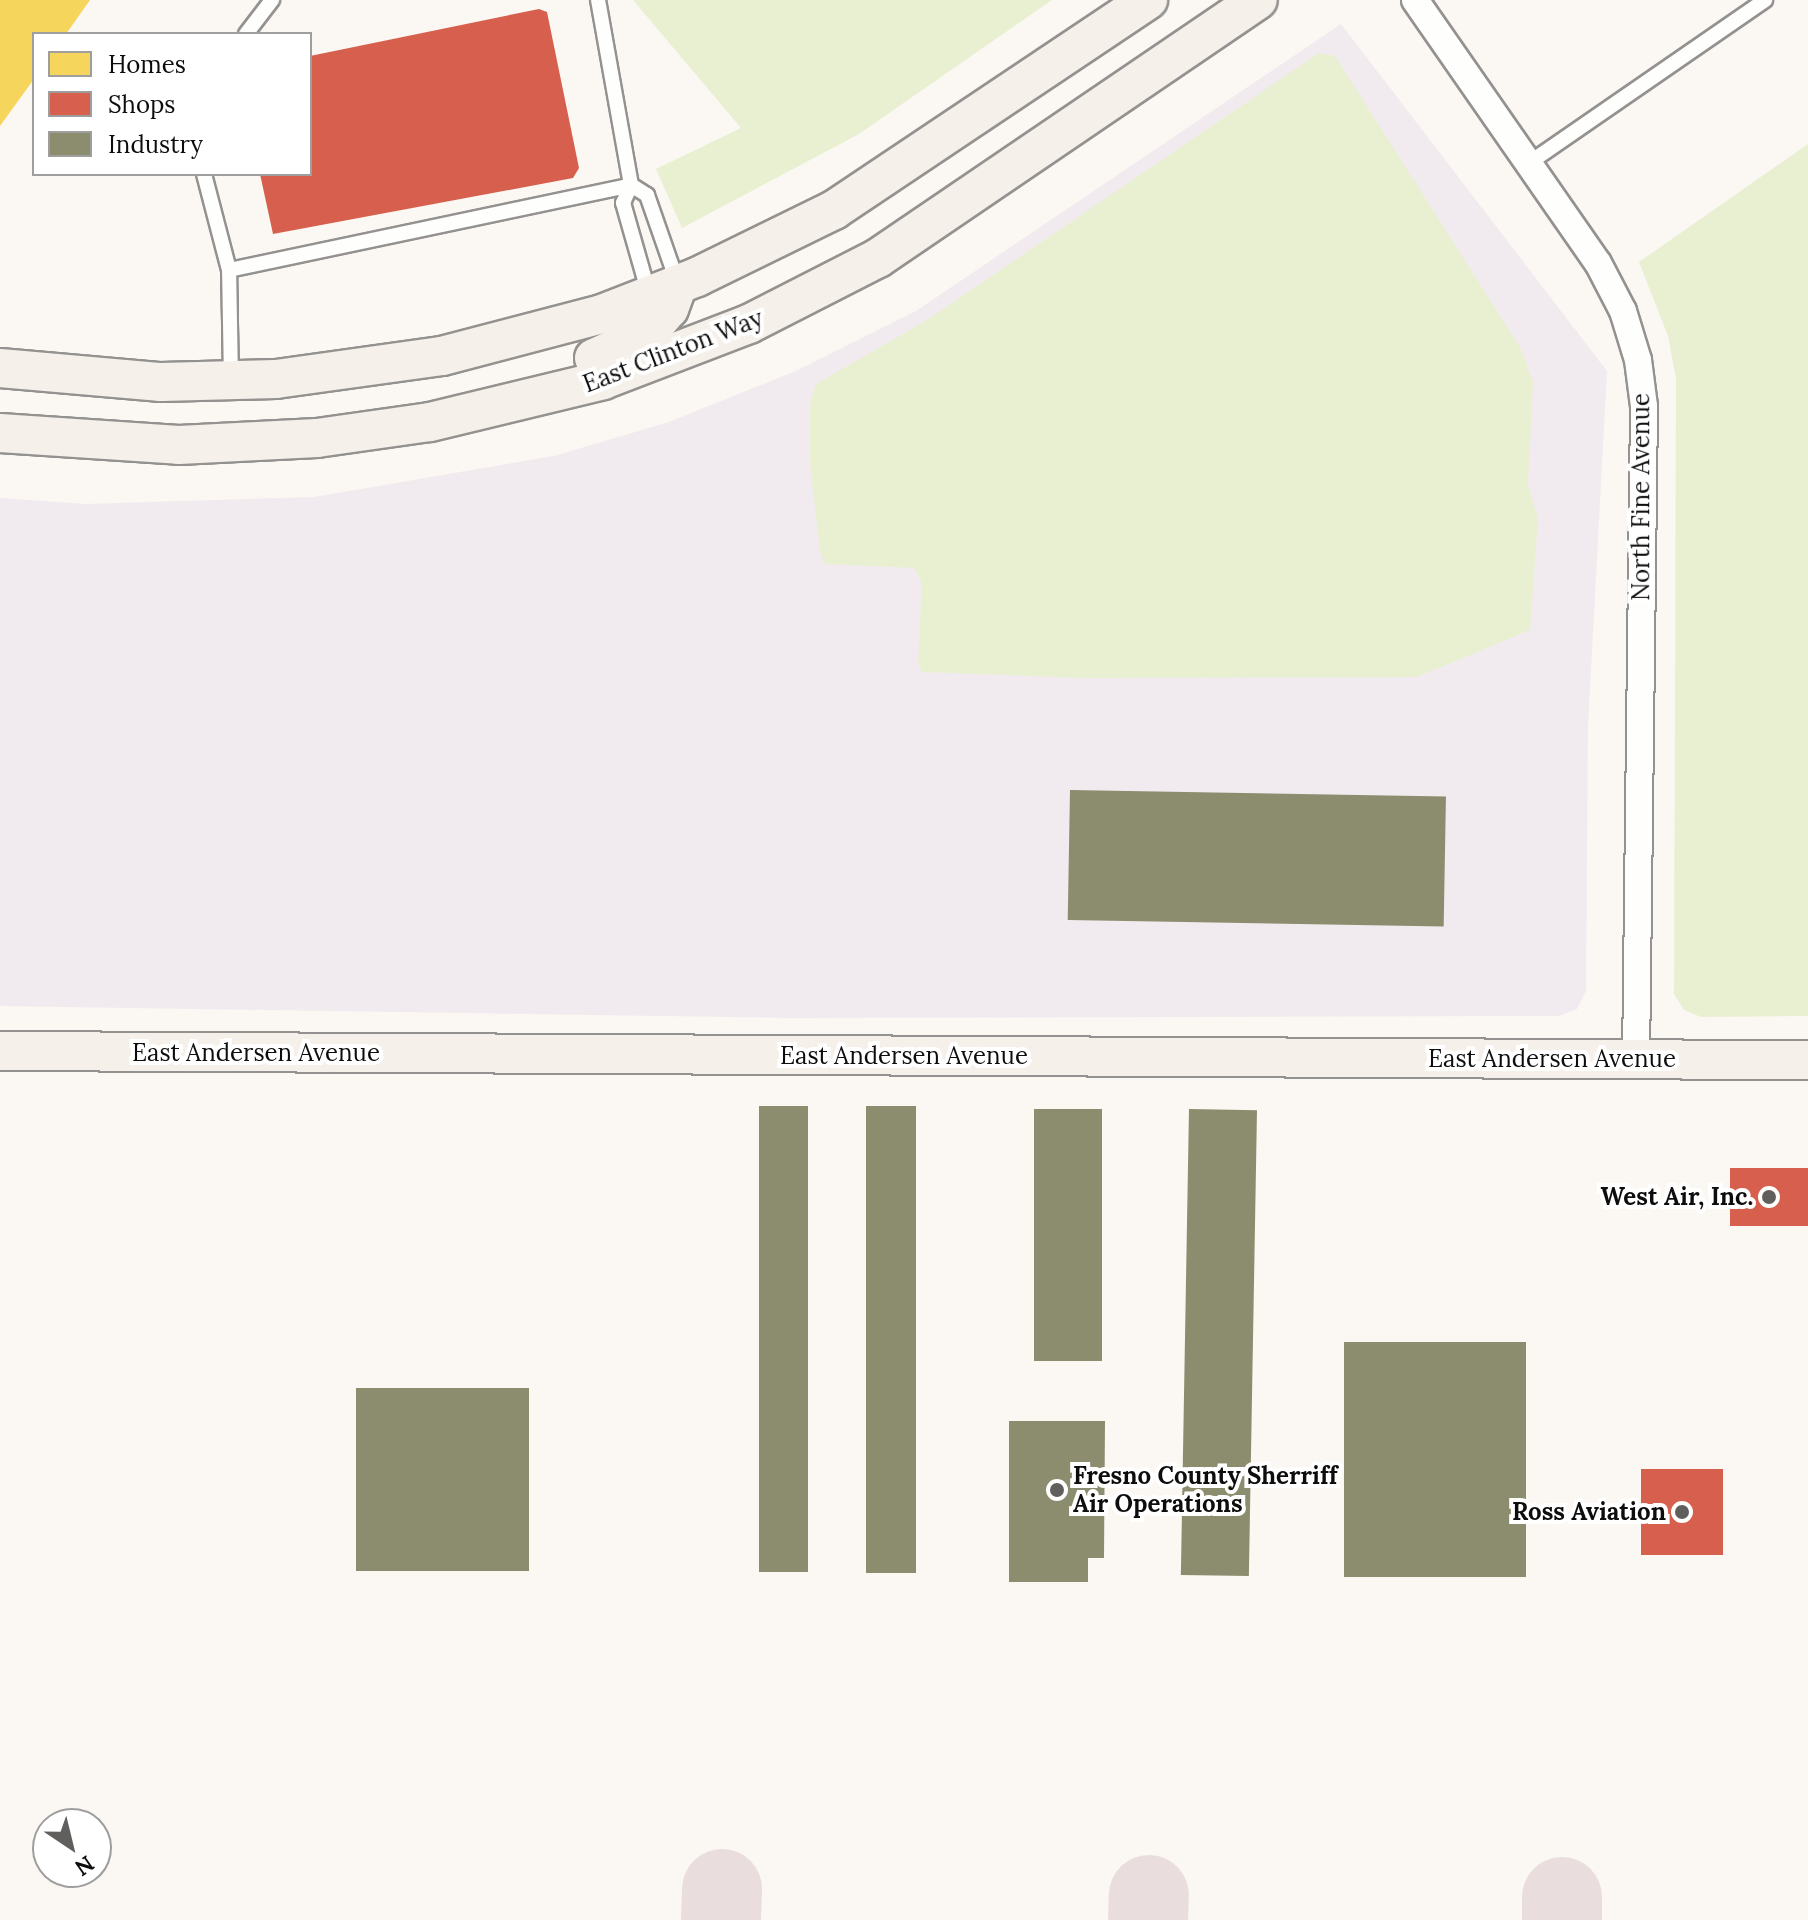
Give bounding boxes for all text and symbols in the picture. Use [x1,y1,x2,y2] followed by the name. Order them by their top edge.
[32,32,312,176] legend
[108,49,186,80] text: Homes
[108,89,175,120] text: Shops
[108,129,203,160] text: Industry
[579,303,767,399] street label: East Clinton Way
[1627,393,1655,601] street label: North Fine Avenue
[132,1039,380,1067] street label: East Andersen Avenue
[780,1042,1028,1070] street label: East Andersen Avenue
[1428,1045,1676,1073] street label: East Andersen Avenue
[1601,1183,1753,1211] place label: West Air, Inc.
[1760,1188,1778,1206] marker: West Air, Inc.
[1073,1462,1338,1518] place label: Fresno County Sherriff Air Operations
[1048,1481,1066,1499] marker: Fresno County Sherriff Air Operations
[1512,1498,1666,1526] place label: Ross Aviation
[1673,1503,1691,1521] marker: Ross Aviation
[32,1808,112,1888] north arrow
[70,1850,100,1882] text: N

